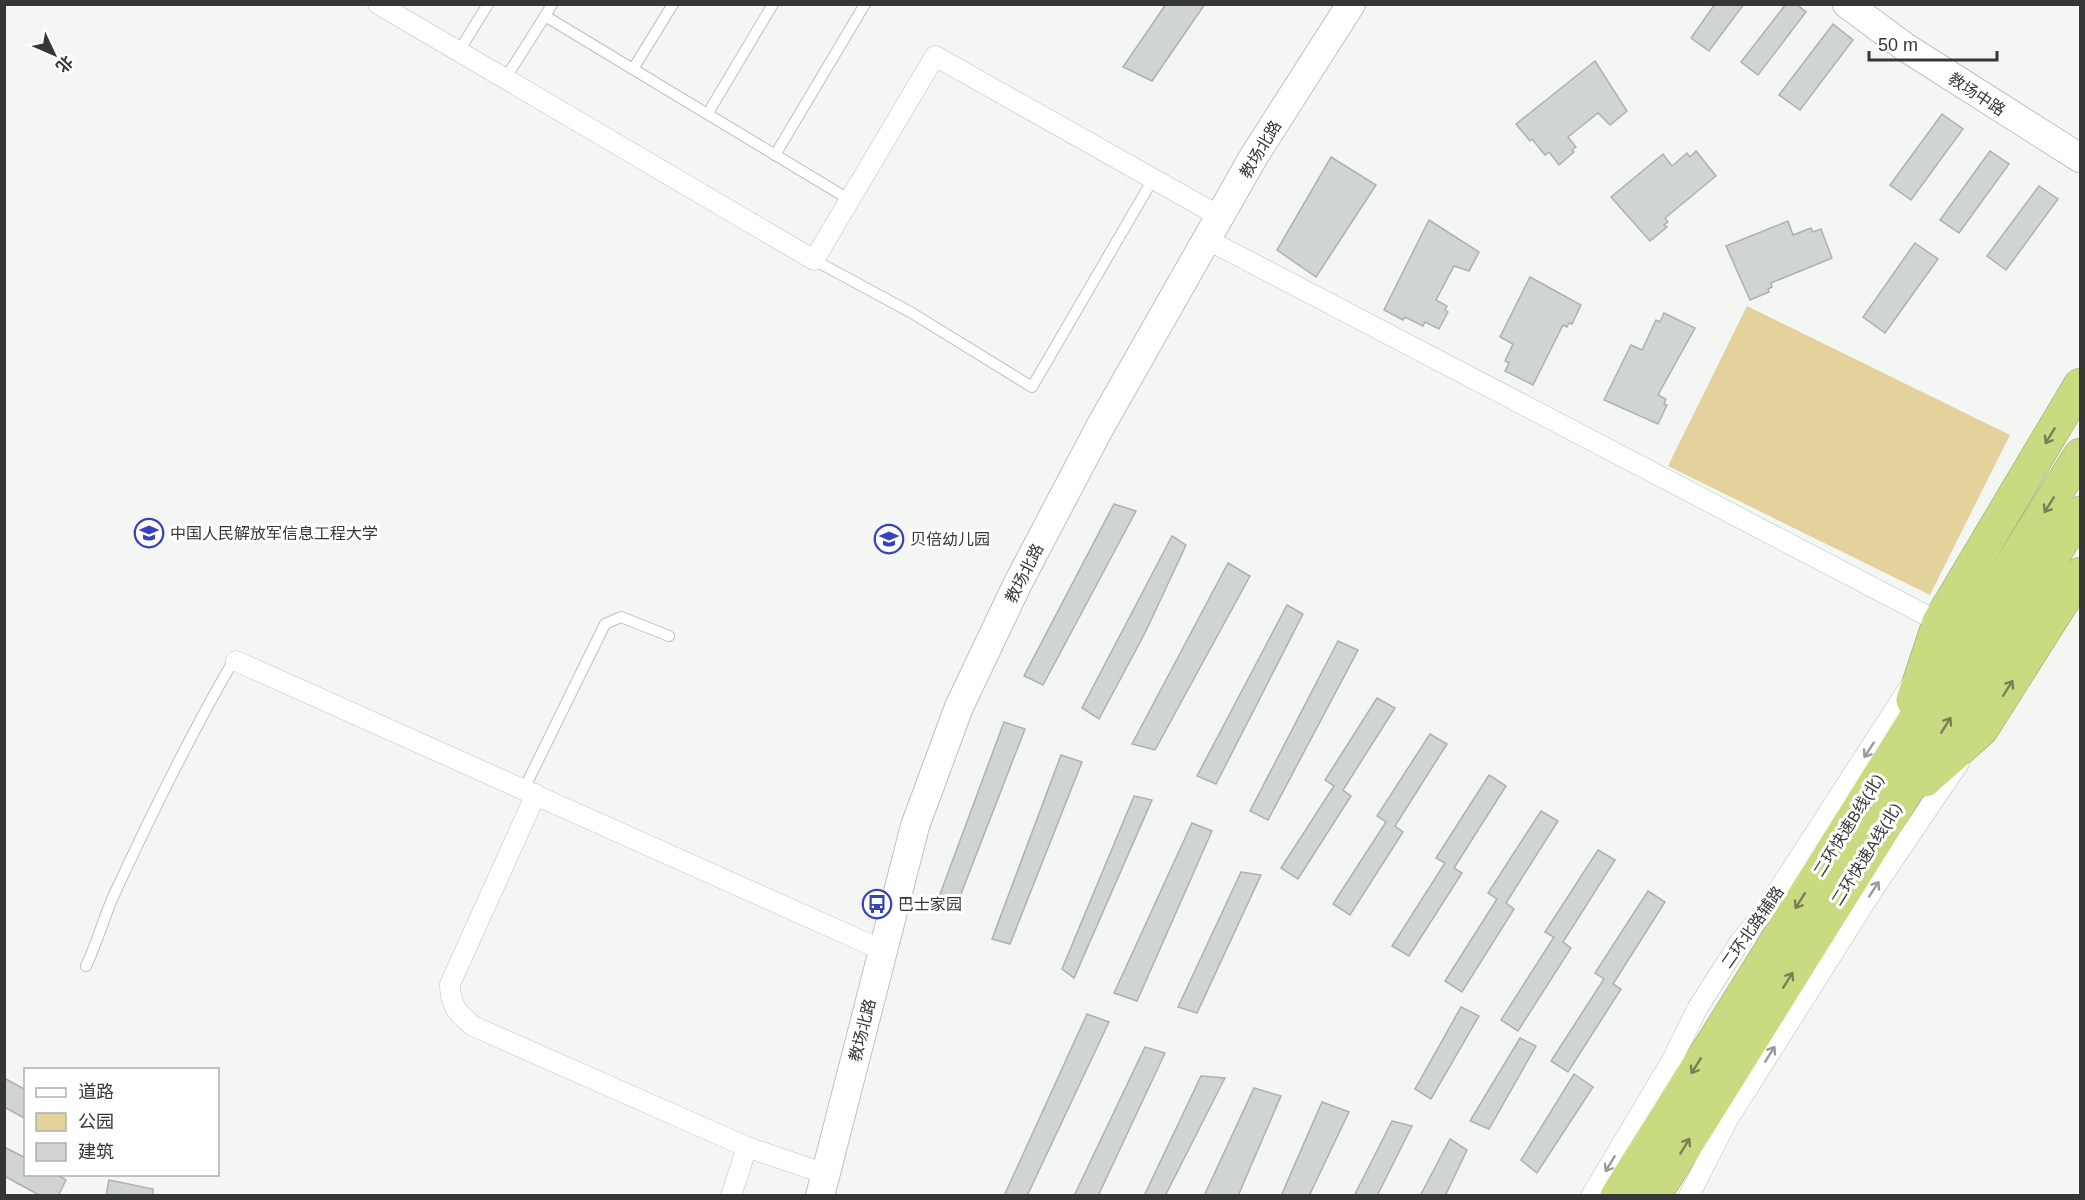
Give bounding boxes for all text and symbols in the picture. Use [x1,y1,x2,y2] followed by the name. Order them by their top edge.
[24,24,84,84] north arrow
[1869,24,1996,62] scale bar
[1878,35,1918,55] text: 50 m
[53,52,76,76] text: 北
[1945,70,2008,119] street label: 教场中路
[1237,117,1284,181] street label: 教场北路
[2044,427,2056,444] one-way arrow
[2043,496,2055,513] one-way arrow
[133,517,165,549] school or university icon: 中国人民解放军信息工程大学
[873,523,905,555] school or university icon: 贝倍幼儿园
[170,525,378,542] place label: 中国人民解放军信息工程大学
[910,531,990,548] place label: 贝倍幼儿园
[1002,541,1047,606] street label: 教场北路
[2002,679,2015,696] one-way arrow
[1940,717,1953,734] one-way arrow
[1863,741,1875,758] one-way arrow
[1810,771,1887,880] street label: 二环快速B线(北)
[1828,800,1905,909] street label: 二环快速A线(北)
[1868,881,1880,897] one-way arrow
[1718,883,1787,971] street label: 二环北路辅路
[861,888,893,920] bus stop icon: 巴士家园
[1794,892,1806,909] one-way arrow
[898,896,962,913] place label: 巴士家园
[1782,972,1794,989] one-way arrow
[846,997,878,1063] street label: 教场北路
[1764,1046,1776,1062] one-way arrow
[1690,1057,1702,1074] one-way arrow
[24,1068,219,1176] legend
[78,1082,114,1102] text: 道路
[78,1112,114,1132] text: 公园
[1679,1138,1691,1155] one-way arrow
[78,1142,114,1162] text: 建筑
[1603,1155,1615,1172] one-way arrow

